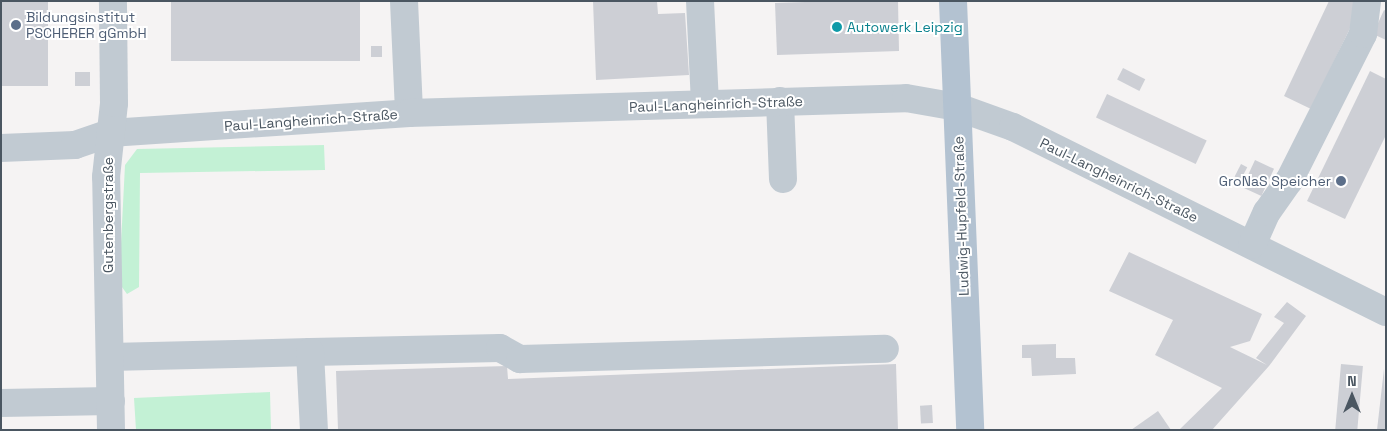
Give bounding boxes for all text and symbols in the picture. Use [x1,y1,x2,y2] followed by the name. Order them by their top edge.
[26,9,147,41] place label: Bildungsinstitut PSCHERER gGmbH
[10,19,22,31] marker: Bildungsinstitut PSCHERER gGmbH
[847,19,963,35] place label: Autowerk Leipzig
[831,21,843,33] marker: Autowerk Leipzig
[629,93,803,115] street label: Paul-Langheinrich-Straße
[224,106,398,134] street label: Paul-Langheinrich-Straße
[1037,134,1201,226] street label: Paul-Langheinrich-Straße
[950,136,972,296] street label: Ludwig-Hupfeld-Straße
[100,157,116,273] street label: Gutenbergstraße
[1219,173,1331,189] place label: GroNaS Speicher
[1335,175,1347,187] marker: GroNaS Speicher
[1327,371,1377,421] north arrow
[1347,372,1357,390] text: N

